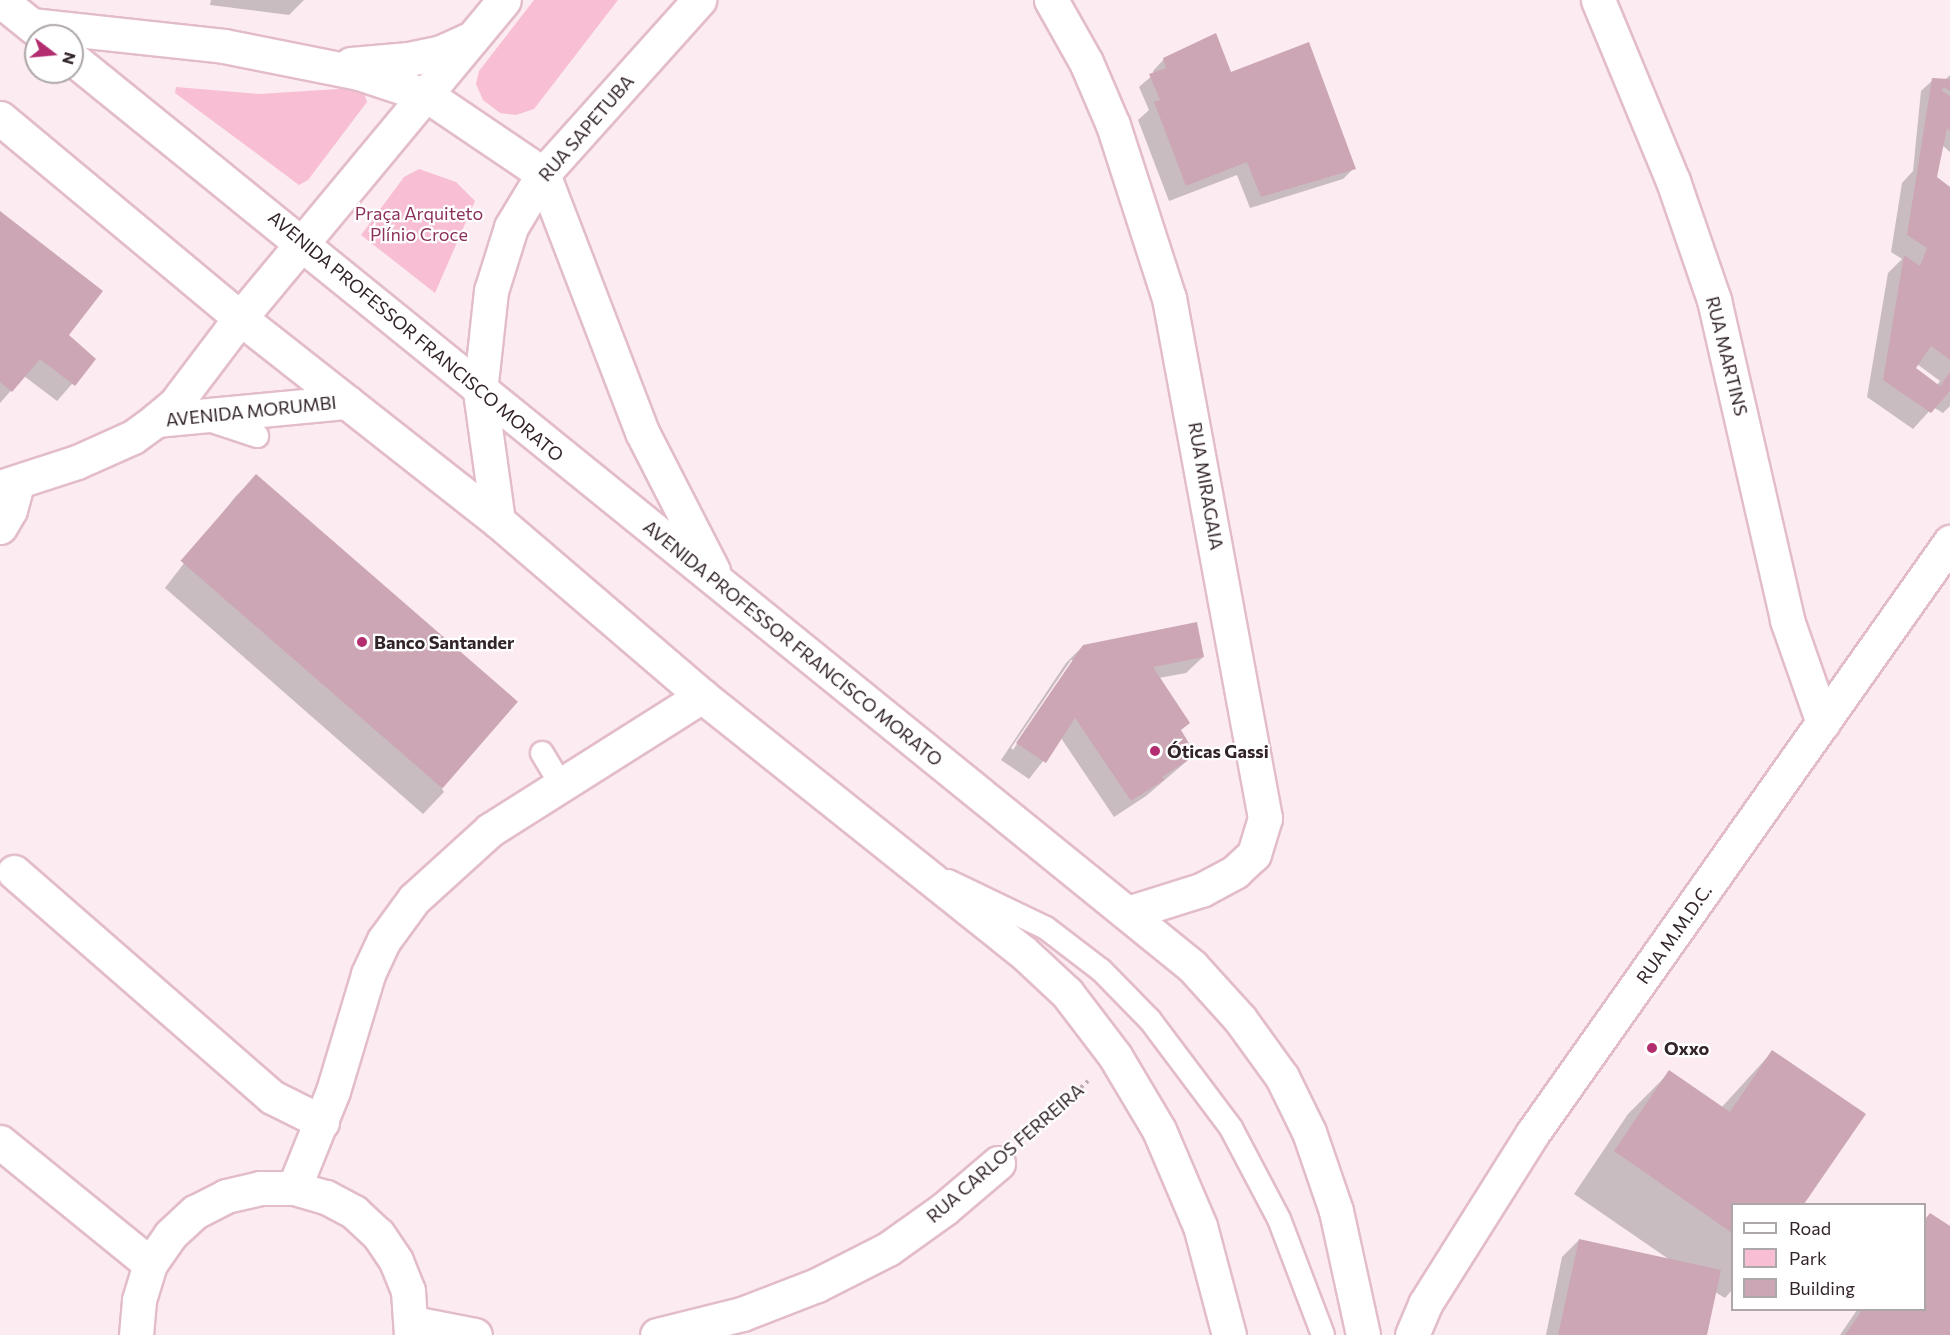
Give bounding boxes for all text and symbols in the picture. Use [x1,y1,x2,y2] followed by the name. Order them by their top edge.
[24,24,84,84] north arrow
[59,50,81,67] text: N
[534,70,638,186] street label: RUA SAPETUBA
[355,203,483,246] park label: Praça Arquiteto Plínio Croce
[264,206,568,466] street label: AVENIDA PROFESSOR FRANCISCO MORATO
[1702,294,1752,418] street label: RUA MARTINS
[165,391,337,431] street label: AVENIDA MORUMBI
[1184,420,1228,552] street label: RUA MIRAGAIA
[639,516,947,770] street label: AVENIDA PROFESSOR FRANCISCO MORATO
[374,631,514,653] place label: Banco Santander
[355,635,369,649] marker: Banco Santander
[1167,740,1269,762] place label: Óticas Gassi
[1148,744,1162,758] marker: Óticas Gassi
[1632,880,1716,988] street label: RUA M.M.D.C.
[1664,1037,1709,1059] place label: Oxxo
[1645,1041,1659,1055] marker: Oxxo
[922,1079,1088,1227] street label: RUA CARLOS FERREIRA
[1731,1203,1926,1311] legend
[1789,1217,1831,1239] text: Road
[1789,1247,1827,1269] text: Park
[1789,1277,1855,1299] text: Building

